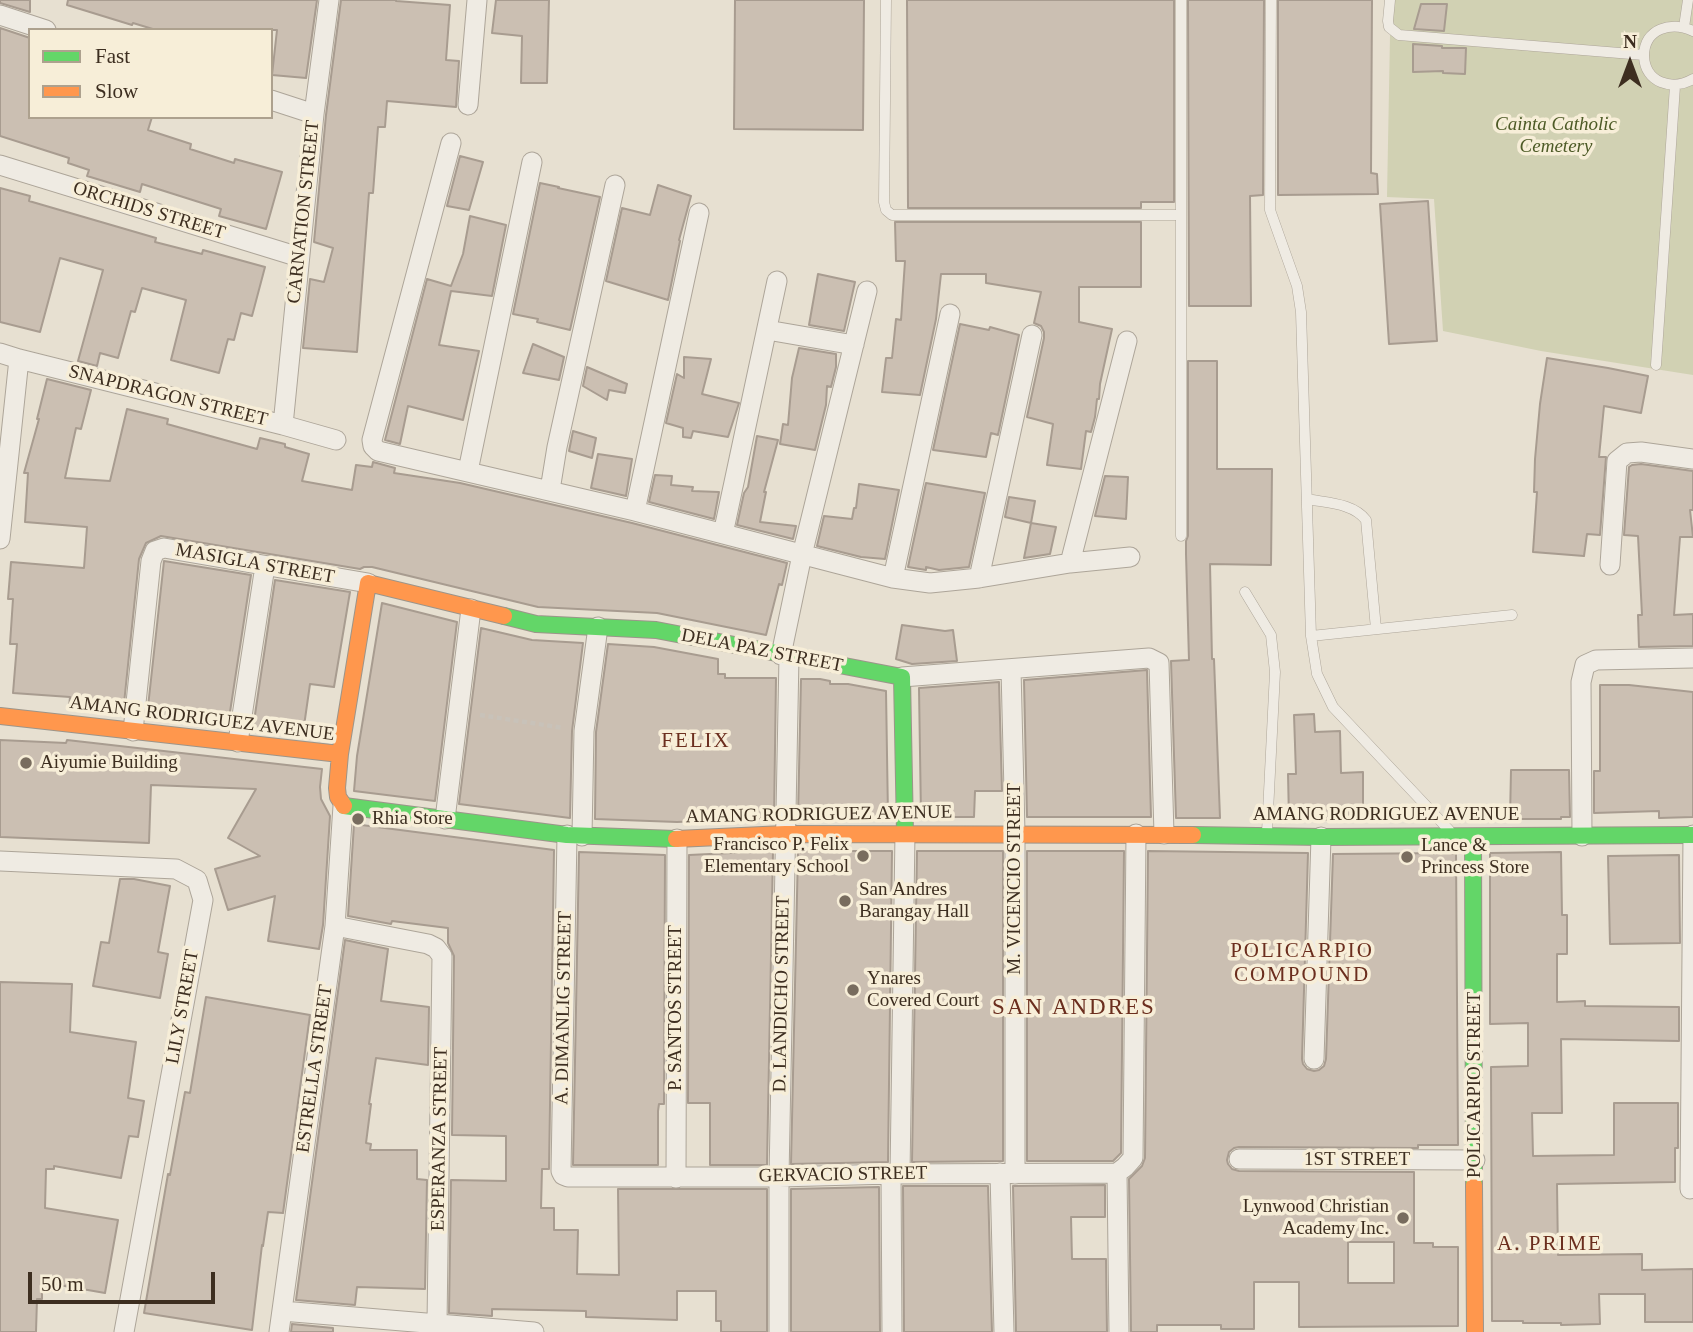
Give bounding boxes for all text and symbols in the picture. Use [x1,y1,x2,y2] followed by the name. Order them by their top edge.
[28,28,273,119] legend
[1595,28,1665,98] north arrow
[1623,31,1637,52] text: N
[95,44,130,68] text: Fast
[95,79,138,103] text: Slow
[1495,114,1617,158] park label: Cainta Catholic Cemetery
[283,119,325,305] street label: CARNATION STREET
[70,177,228,245] street label: ORCHIDS STREET
[66,360,270,432] street label: SNAPDRAGON STREET
[174,539,336,589] street label: MASIGLA STREET
[679,624,845,678] street label: DELA PAZ STREET
[68,691,336,747] street label: AMANG RODRIGUEZ AVENUE
[662,728,730,754] district label: FELIX
[40,752,178,774] place label: Aiyumie Building
[18,755,34,771] marker: Aiyumie Building
[1004,783,1026,975] street label: M. VICENCIO STREET
[685,801,953,829] street label: AMANG RODRIGUEZ AVENUE
[1253,804,1519,826] street label: AMANG RODRIGUEZ AVENUE
[372,808,453,830] place label: Rhia Store
[350,811,366,827] marker: Rhia Store
[704,834,849,878] place label: Francisco P. Felix Elementary School
[1421,835,1529,879] place label: Lance & Princess Store
[855,848,871,864] marker: Francisco P. Felix Elementary School
[1399,849,1415,865] marker: Lance & Princess Store
[859,879,969,923] place label: San Andres Barangay Hall
[837,893,853,909] marker: San Andres Barangay Hall
[769,895,795,1093] street label: D. LANDICHO STREET
[551,911,577,1105] street label: A. DIMANLIG STREET
[665,925,687,1091] street label: P. SANTOS STREET
[1231,938,1373,988] district label: POLICARPIO COMPOUND
[162,948,204,1066] street label: LILY STREET
[867,968,979,1012] place label: Ynares Covered Court
[845,982,861,998] marker: Ynares Covered Court
[292,984,338,1154] street label: ESTRELLA STREET
[1464,992,1486,1178] street label: POLICARPIO STREET
[993,994,1155,1022] district label: SAN ANDRES
[427,1047,453,1231] street label: ESPERANZA STREET
[1304,1149,1410,1171] street label: 1ST STREET
[759,1162,927,1188] street label: GERVACIO STREET
[1243,1196,1389,1240] place label: Lynwood Christian Academy Inc.
[1395,1210,1411,1226] marker: Lynwood Christian Academy Inc.
[1498,1231,1602,1257] district label: A. PRIME
[32,1258,219,1302] scale bar
[41,1272,84,1296] text: 50 m

